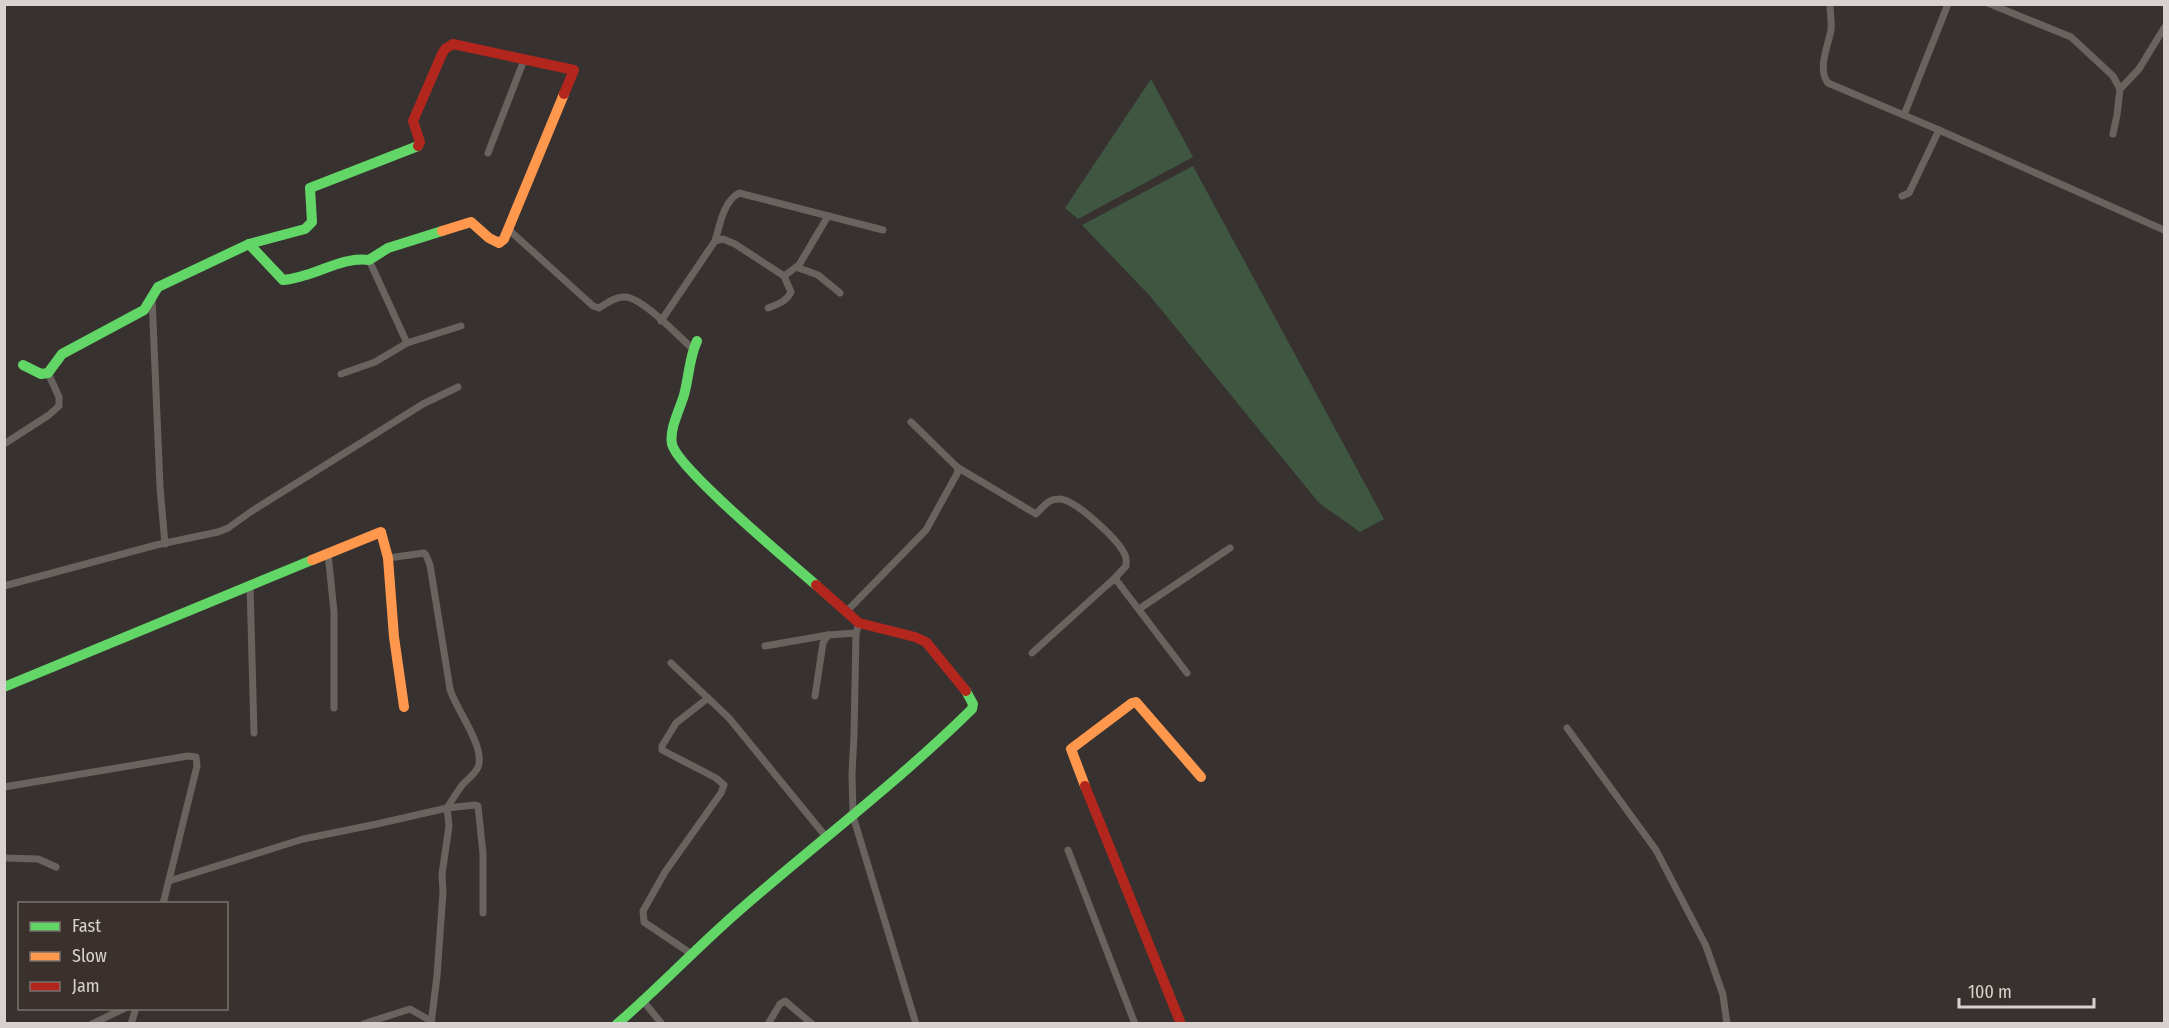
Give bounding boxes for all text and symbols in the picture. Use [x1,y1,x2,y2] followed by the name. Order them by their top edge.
[18,902,228,1010] legend
[72,915,101,937] text: Fast
[72,945,107,967] text: Slow
[1959,971,2094,1009] scale bar
[72,975,100,997] text: Jam
[1968,981,2012,1003] text: 100 m

